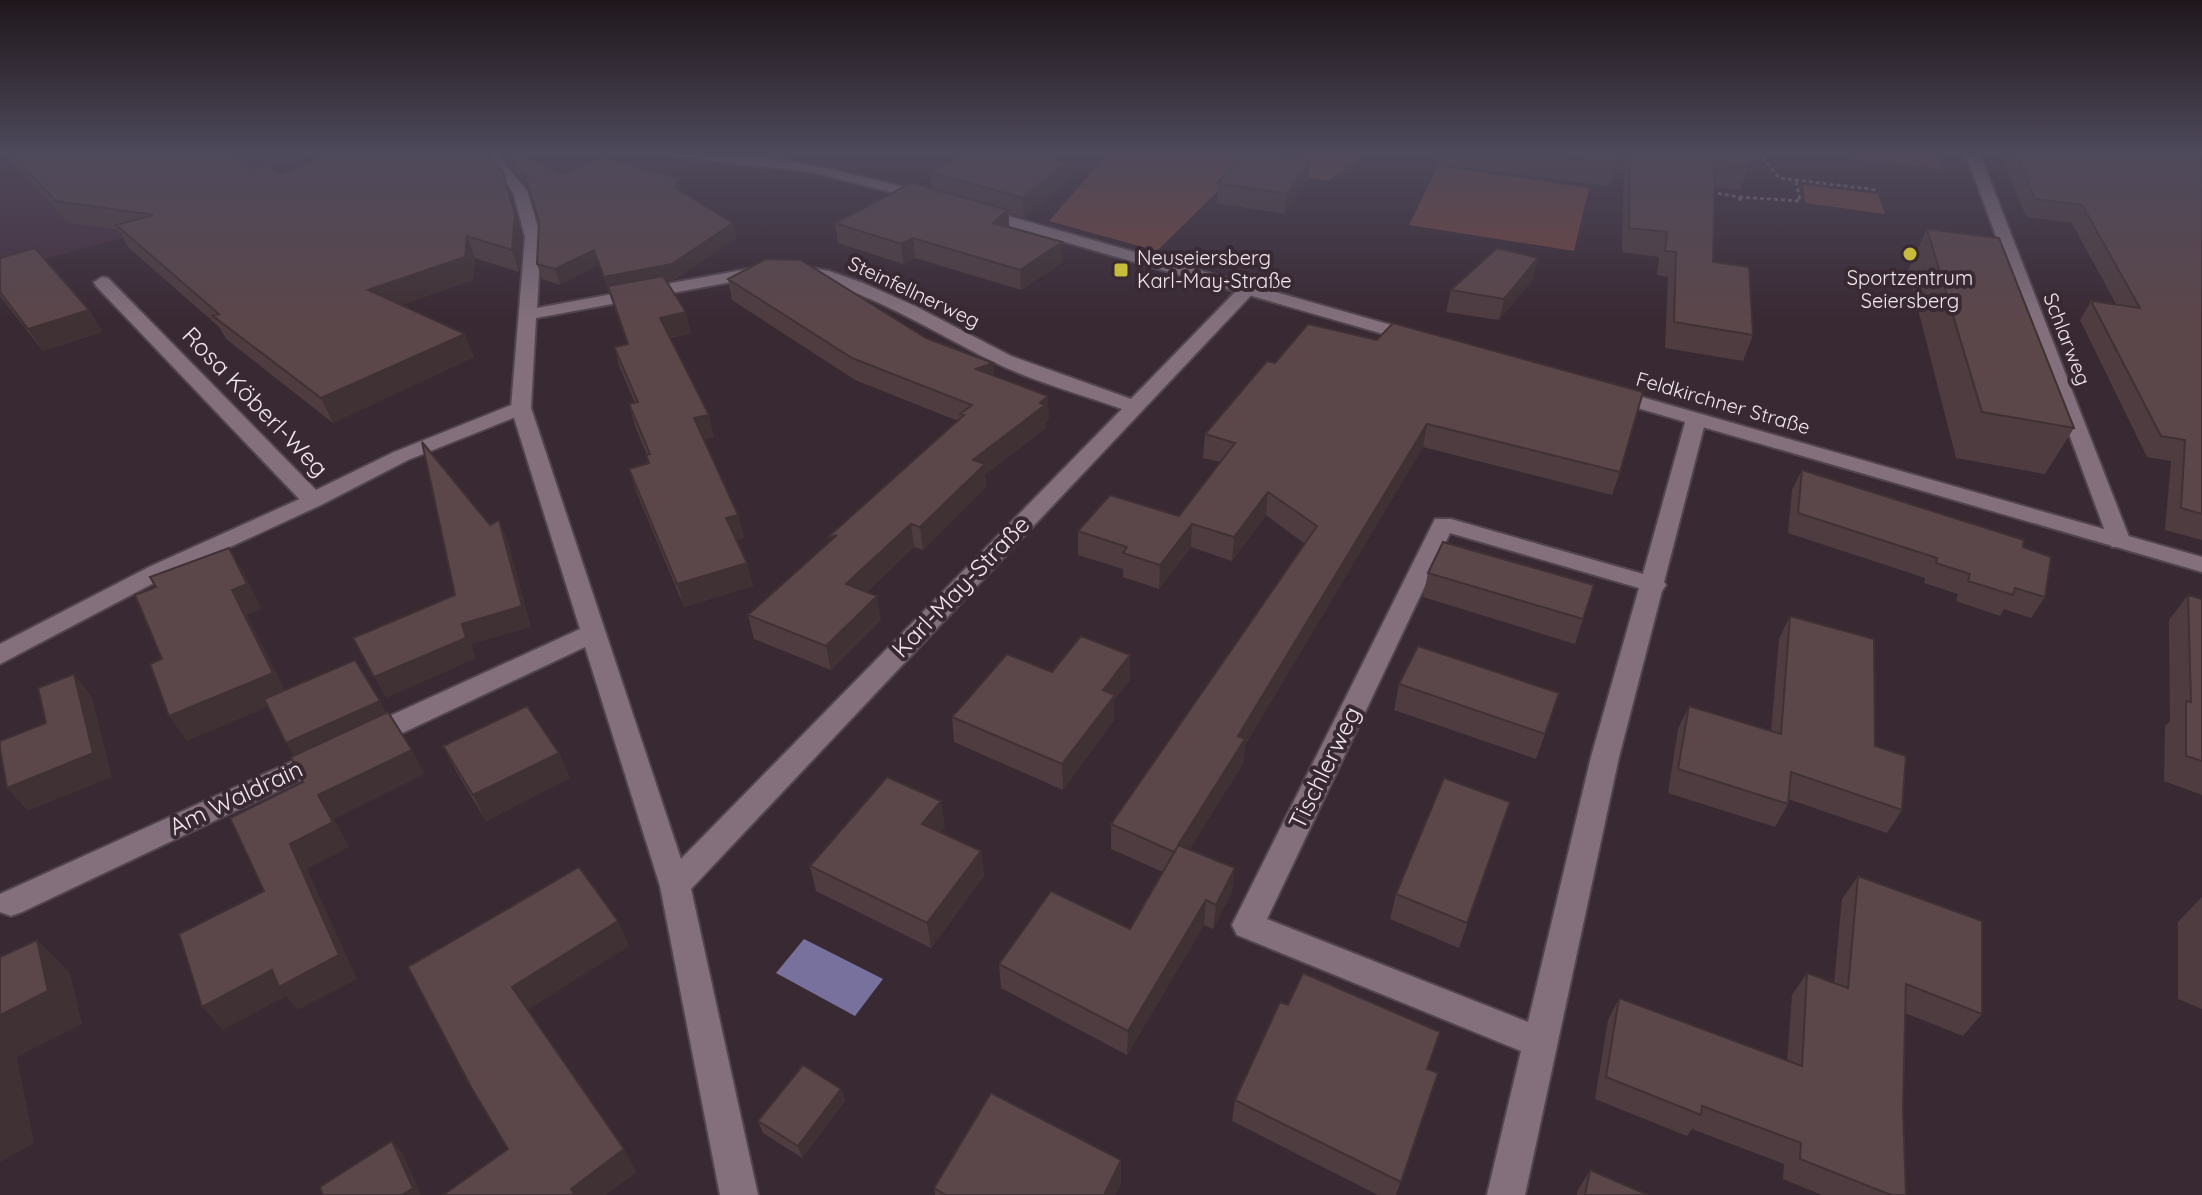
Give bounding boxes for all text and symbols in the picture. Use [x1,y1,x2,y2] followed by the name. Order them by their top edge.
[1137,245,1292,293] place label: Neuseiersberg Karl-May-Straße
[1901,245,1919,263] marker: Sportzentrum Seiersberg
[844,250,984,333] street label: Steinfellnerweg
[1112,261,1130,279] marker: Neuseiersberg Karl-May-Straße
[1847,265,1973,313] place label: Sportzentrum Seiersberg
[2038,289,2097,389] street label: Schlarweg
[176,320,335,483] street label: Rosa Köberl-Weg
[1633,366,1813,439] street label: Feldkirchner Straße
[885,509,1035,663] street label: Karl-May-Straße
[1282,701,1367,834] street label: Tischlerweg
[164,753,307,841] street label: Am Waldrain

